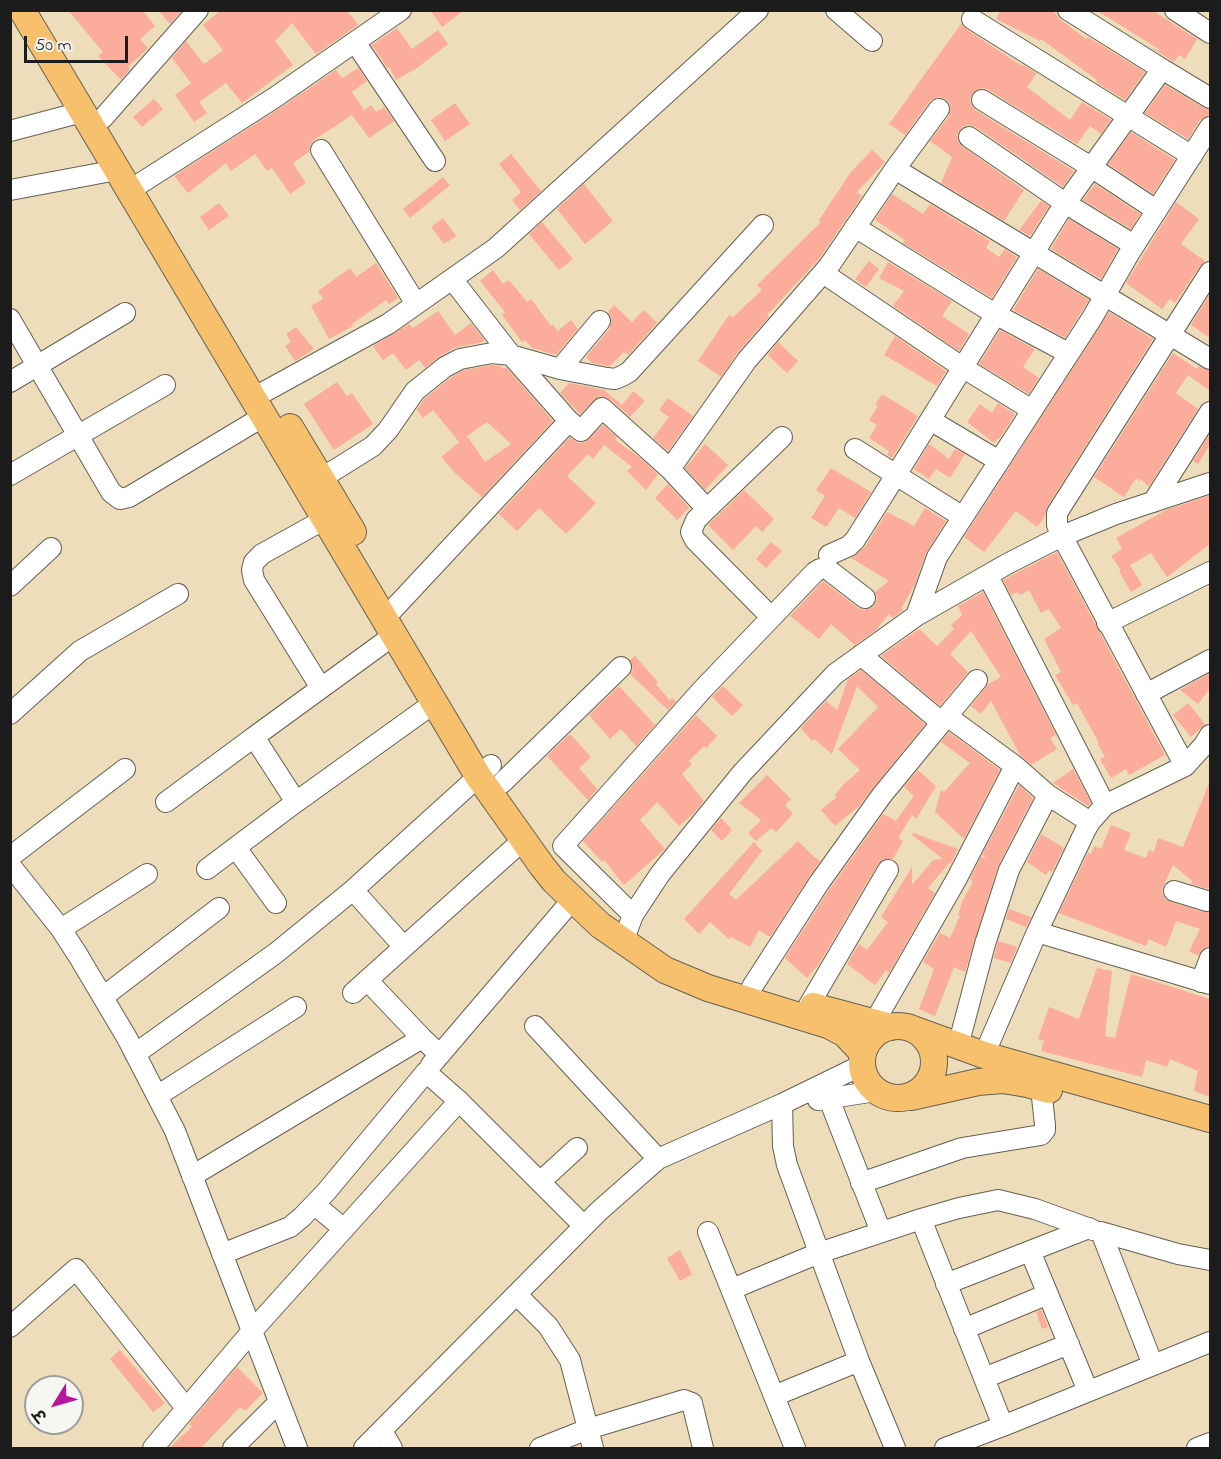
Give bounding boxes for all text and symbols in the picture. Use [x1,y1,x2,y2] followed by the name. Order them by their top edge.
[27,24,130,62] scale bar
[35,33,72,59] text: 50 m
[24,1375,84,1435] north arrow
[28,1403,54,1426] text: उ

